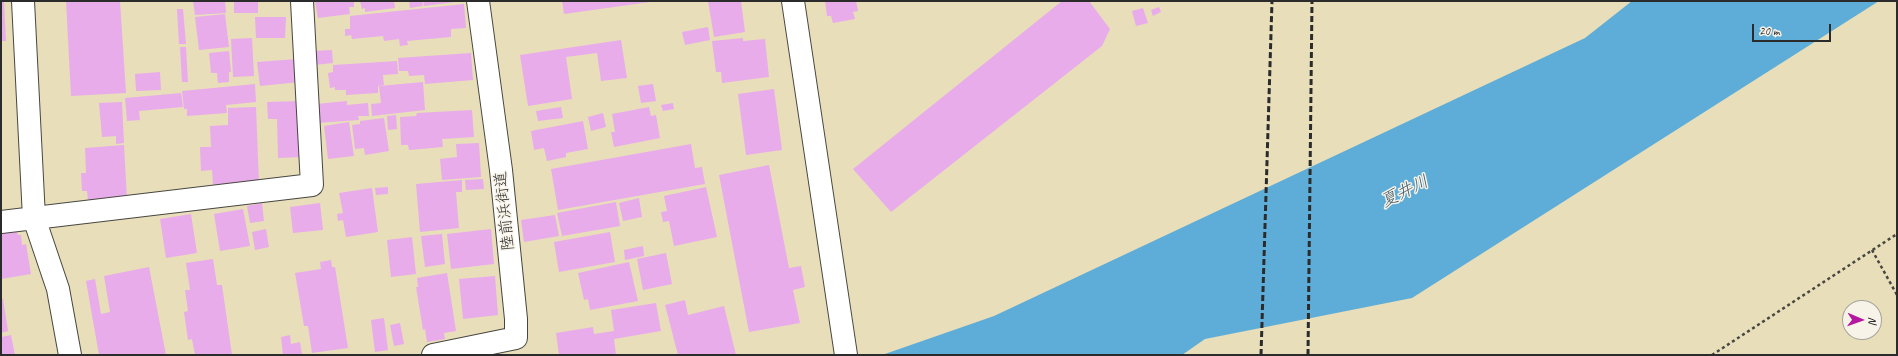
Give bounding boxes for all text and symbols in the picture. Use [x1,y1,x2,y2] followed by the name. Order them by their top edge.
[1754,16,1833,42] scale bar
[1759,23,1779,39] text: 20 m
[491,170,519,252] street label: 陸前浜街道
[1378,172,1432,212] water label: 夏井川
[1842,300,1882,340] north arrow
[1866,317,1880,324] text: N

